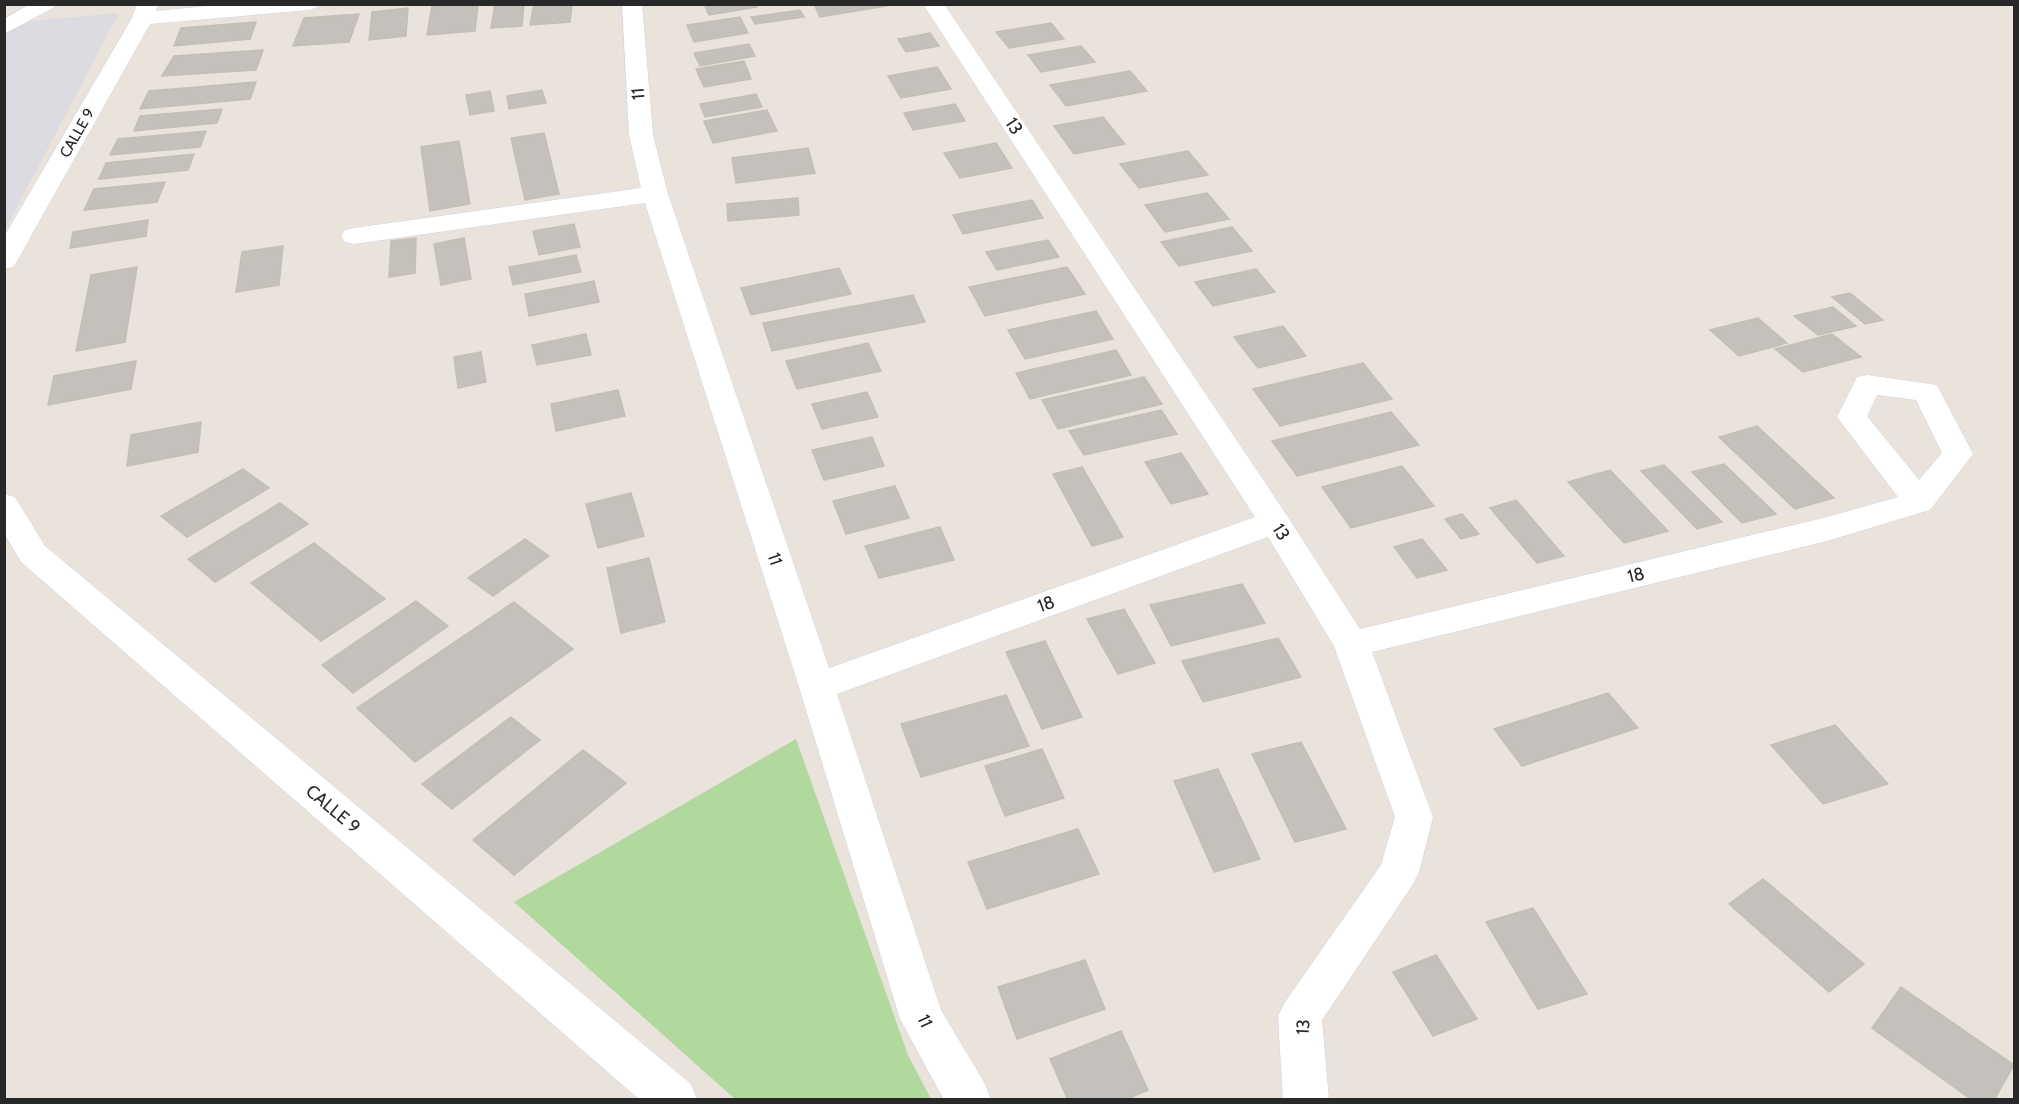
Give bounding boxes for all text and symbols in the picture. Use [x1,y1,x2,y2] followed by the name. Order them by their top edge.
[627,87,649,101] street label: 11
[56,105,98,161] street label: CALLE 9
[1001,113,1027,139] street label: 13
[1268,520,1294,544] street label: 13
[763,550,787,568] street label: 11
[1625,562,1647,588] street label: 18
[1034,591,1058,617] street label: 18
[301,780,365,838] street label: CALLE 9
[913,1011,937,1031] street label: 11
[1292,1019,1314,1035] street label: 13

